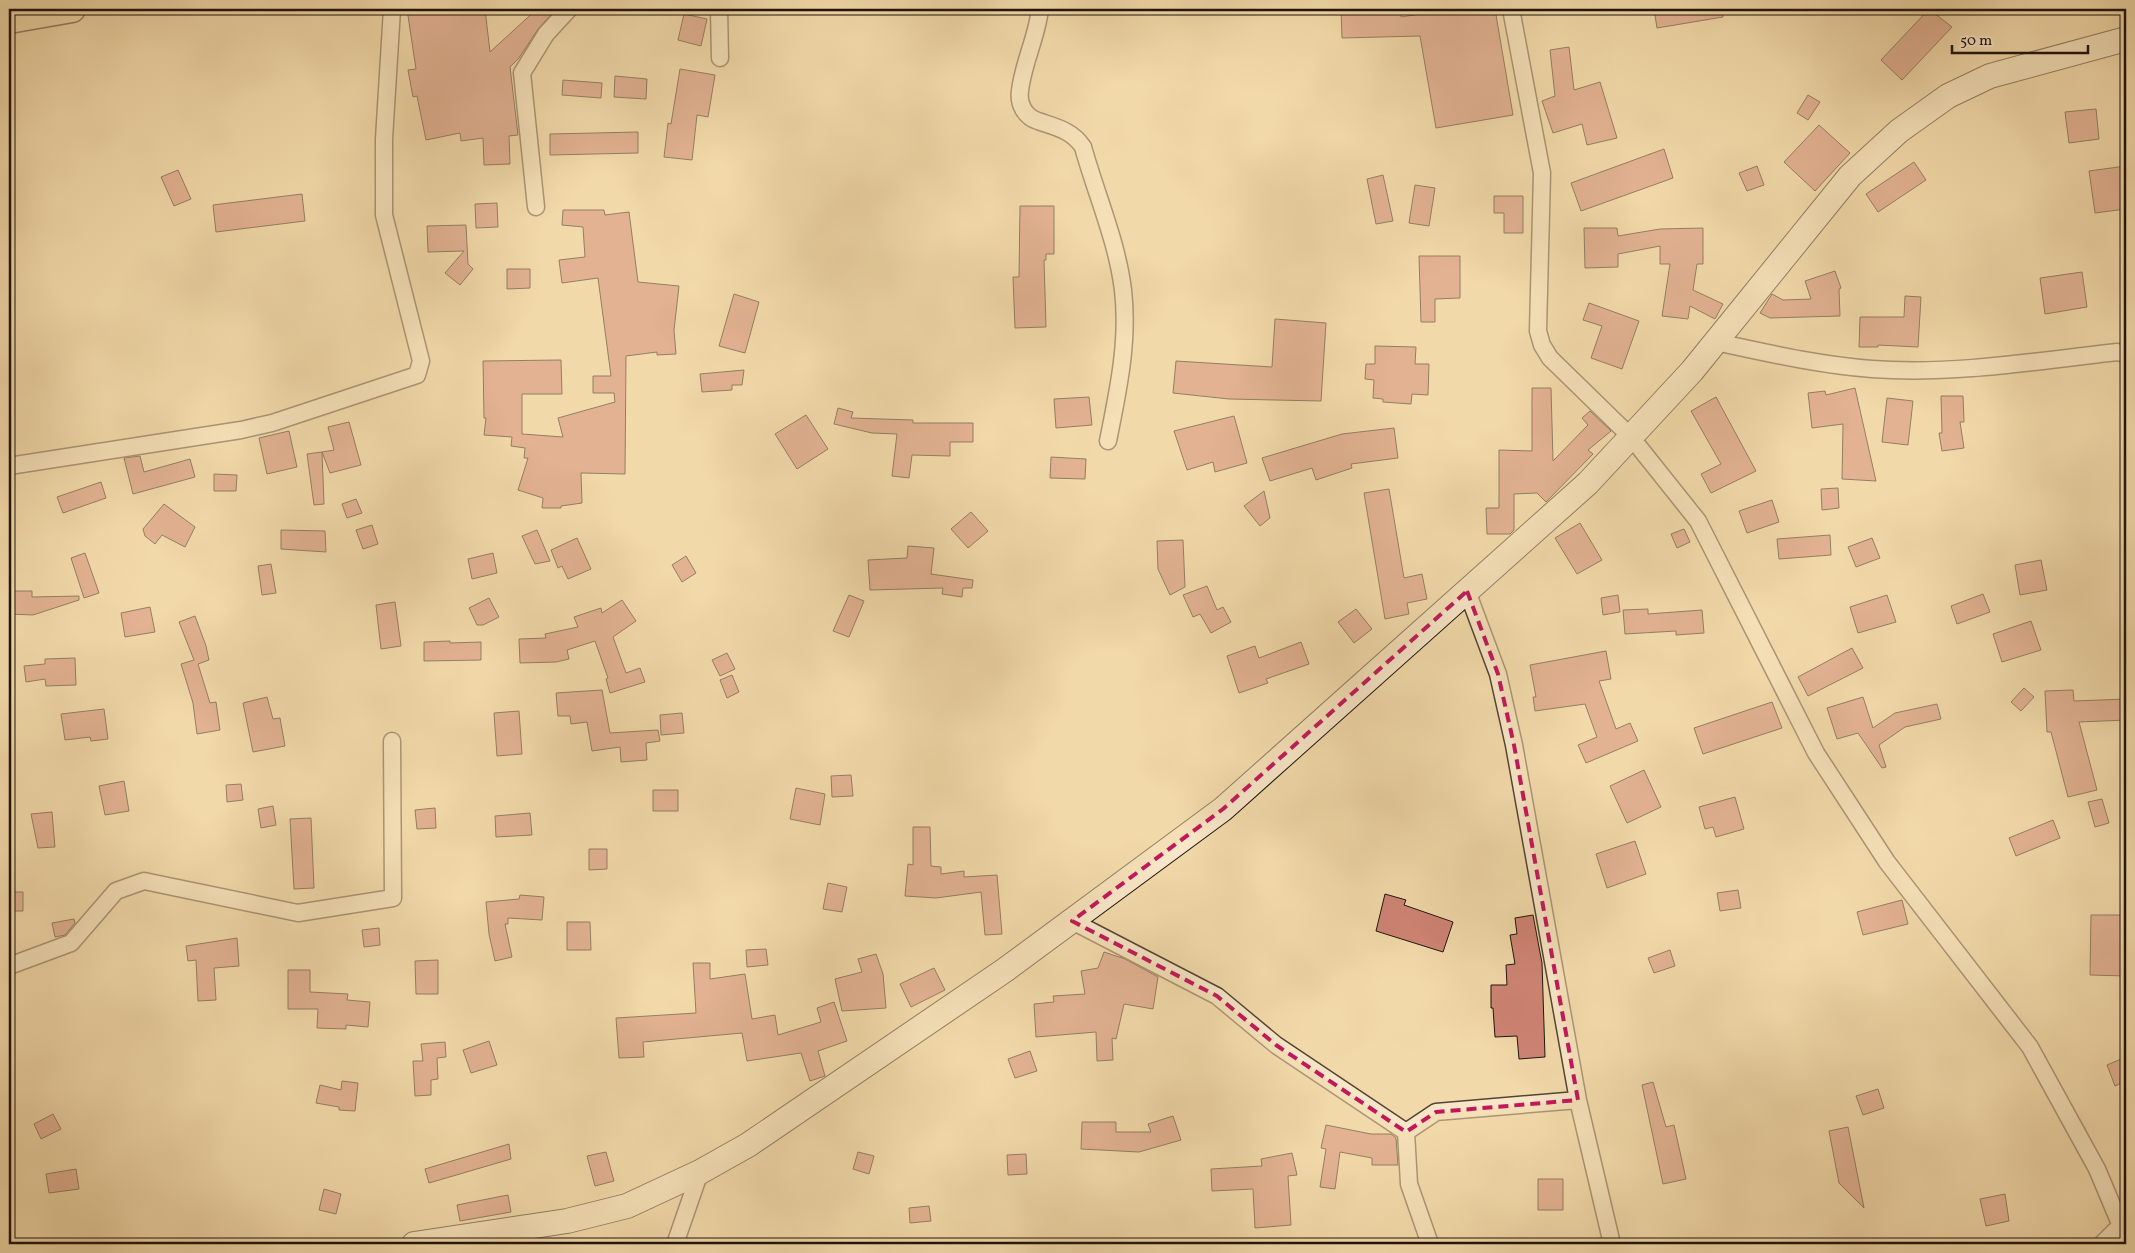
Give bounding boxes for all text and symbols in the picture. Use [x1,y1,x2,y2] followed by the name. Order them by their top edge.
[1952,22,2089,54] scale bar
[1960,31,1992,52] text: 50 m

